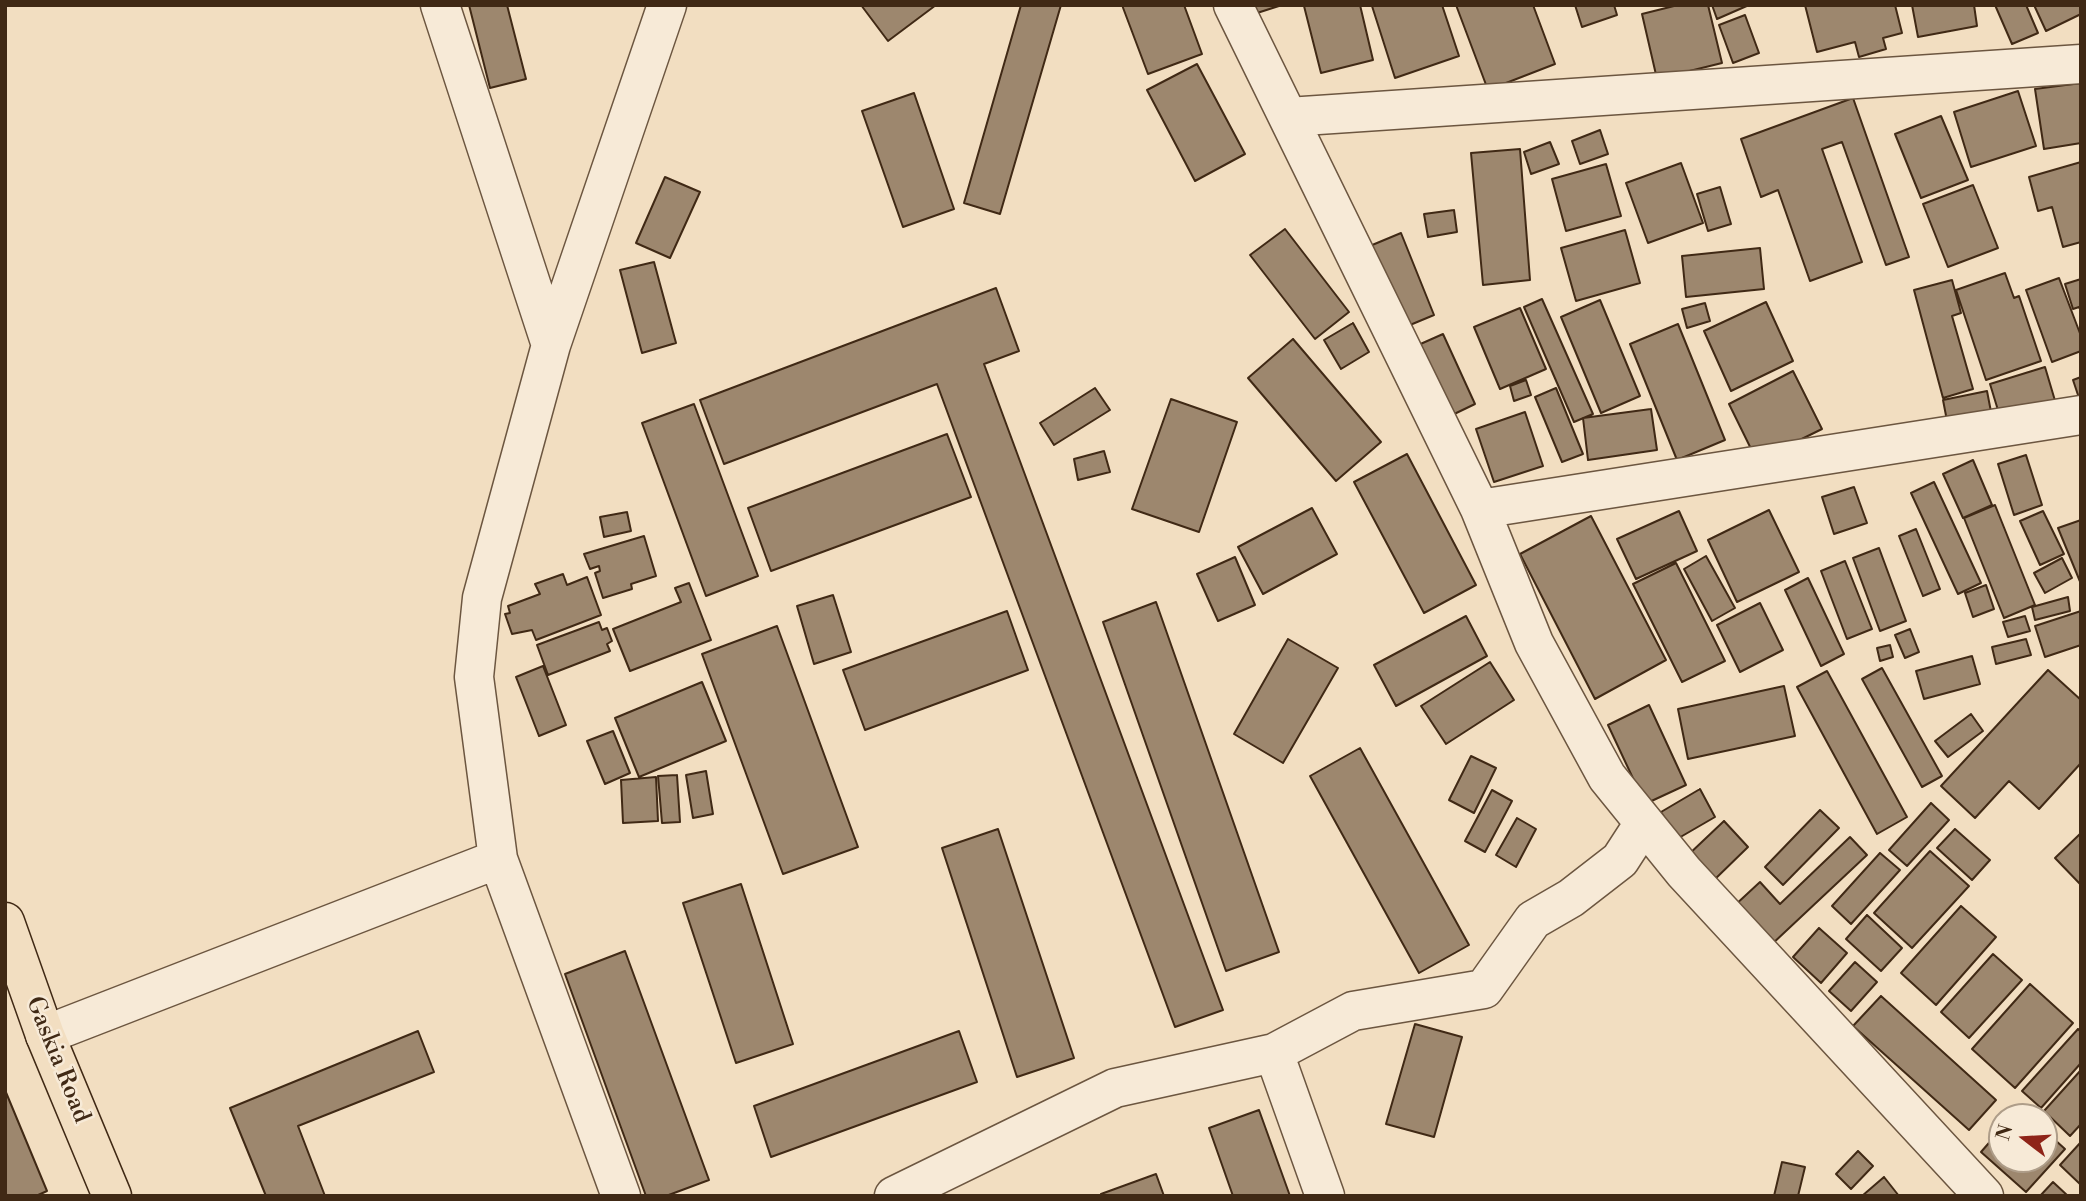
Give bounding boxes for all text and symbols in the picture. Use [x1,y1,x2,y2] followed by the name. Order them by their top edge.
[19,993,95,1127] street label: Gaskia Road
[1988,1103,2058,1173] north arrow
[1991,1122,2019,1143] text: N

